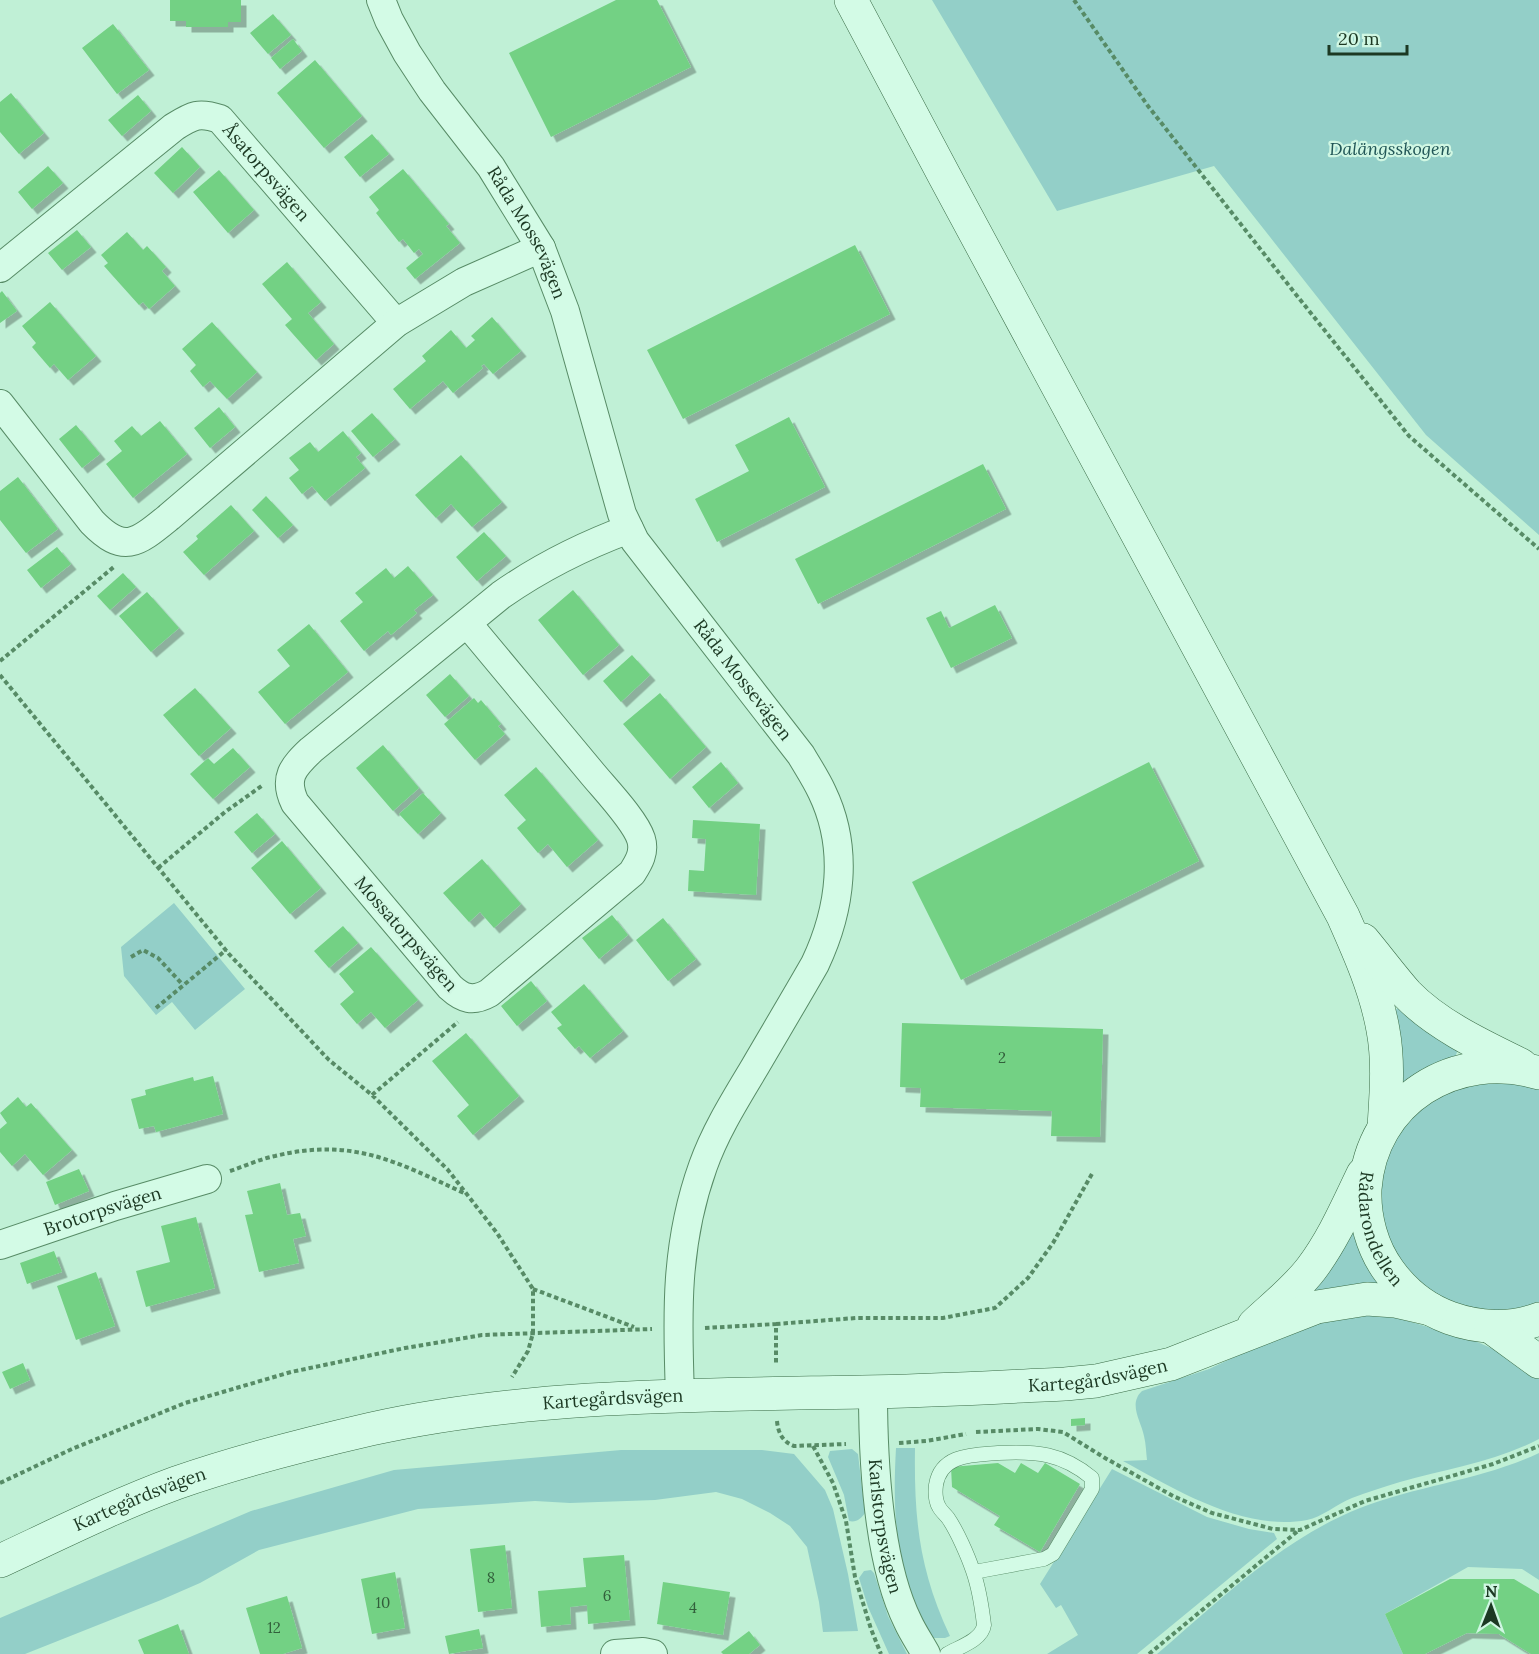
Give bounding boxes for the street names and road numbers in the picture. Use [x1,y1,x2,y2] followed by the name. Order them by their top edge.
[217,118,315,226] street label: Åsatorpsvägen
[482,162,571,302] street label: Råda Mossevägen
[689,614,797,745] street label: Råda Mossevägen
[350,871,463,996] street label: Mossatorpsvägen
[1354,1170,1408,1291] street label: Rådarondellen
[40,1181,164,1240] street label: Brotorpsvägen
[1027,1353,1170,1397] street label: Kartegårdsvägen
[541,1384,684,1415] street label: Kartegårdsvägen
[864,1458,908,1596] street label: Karlstorpsvägen
[70,1462,209,1536] street label: Kartegårdsvägen

